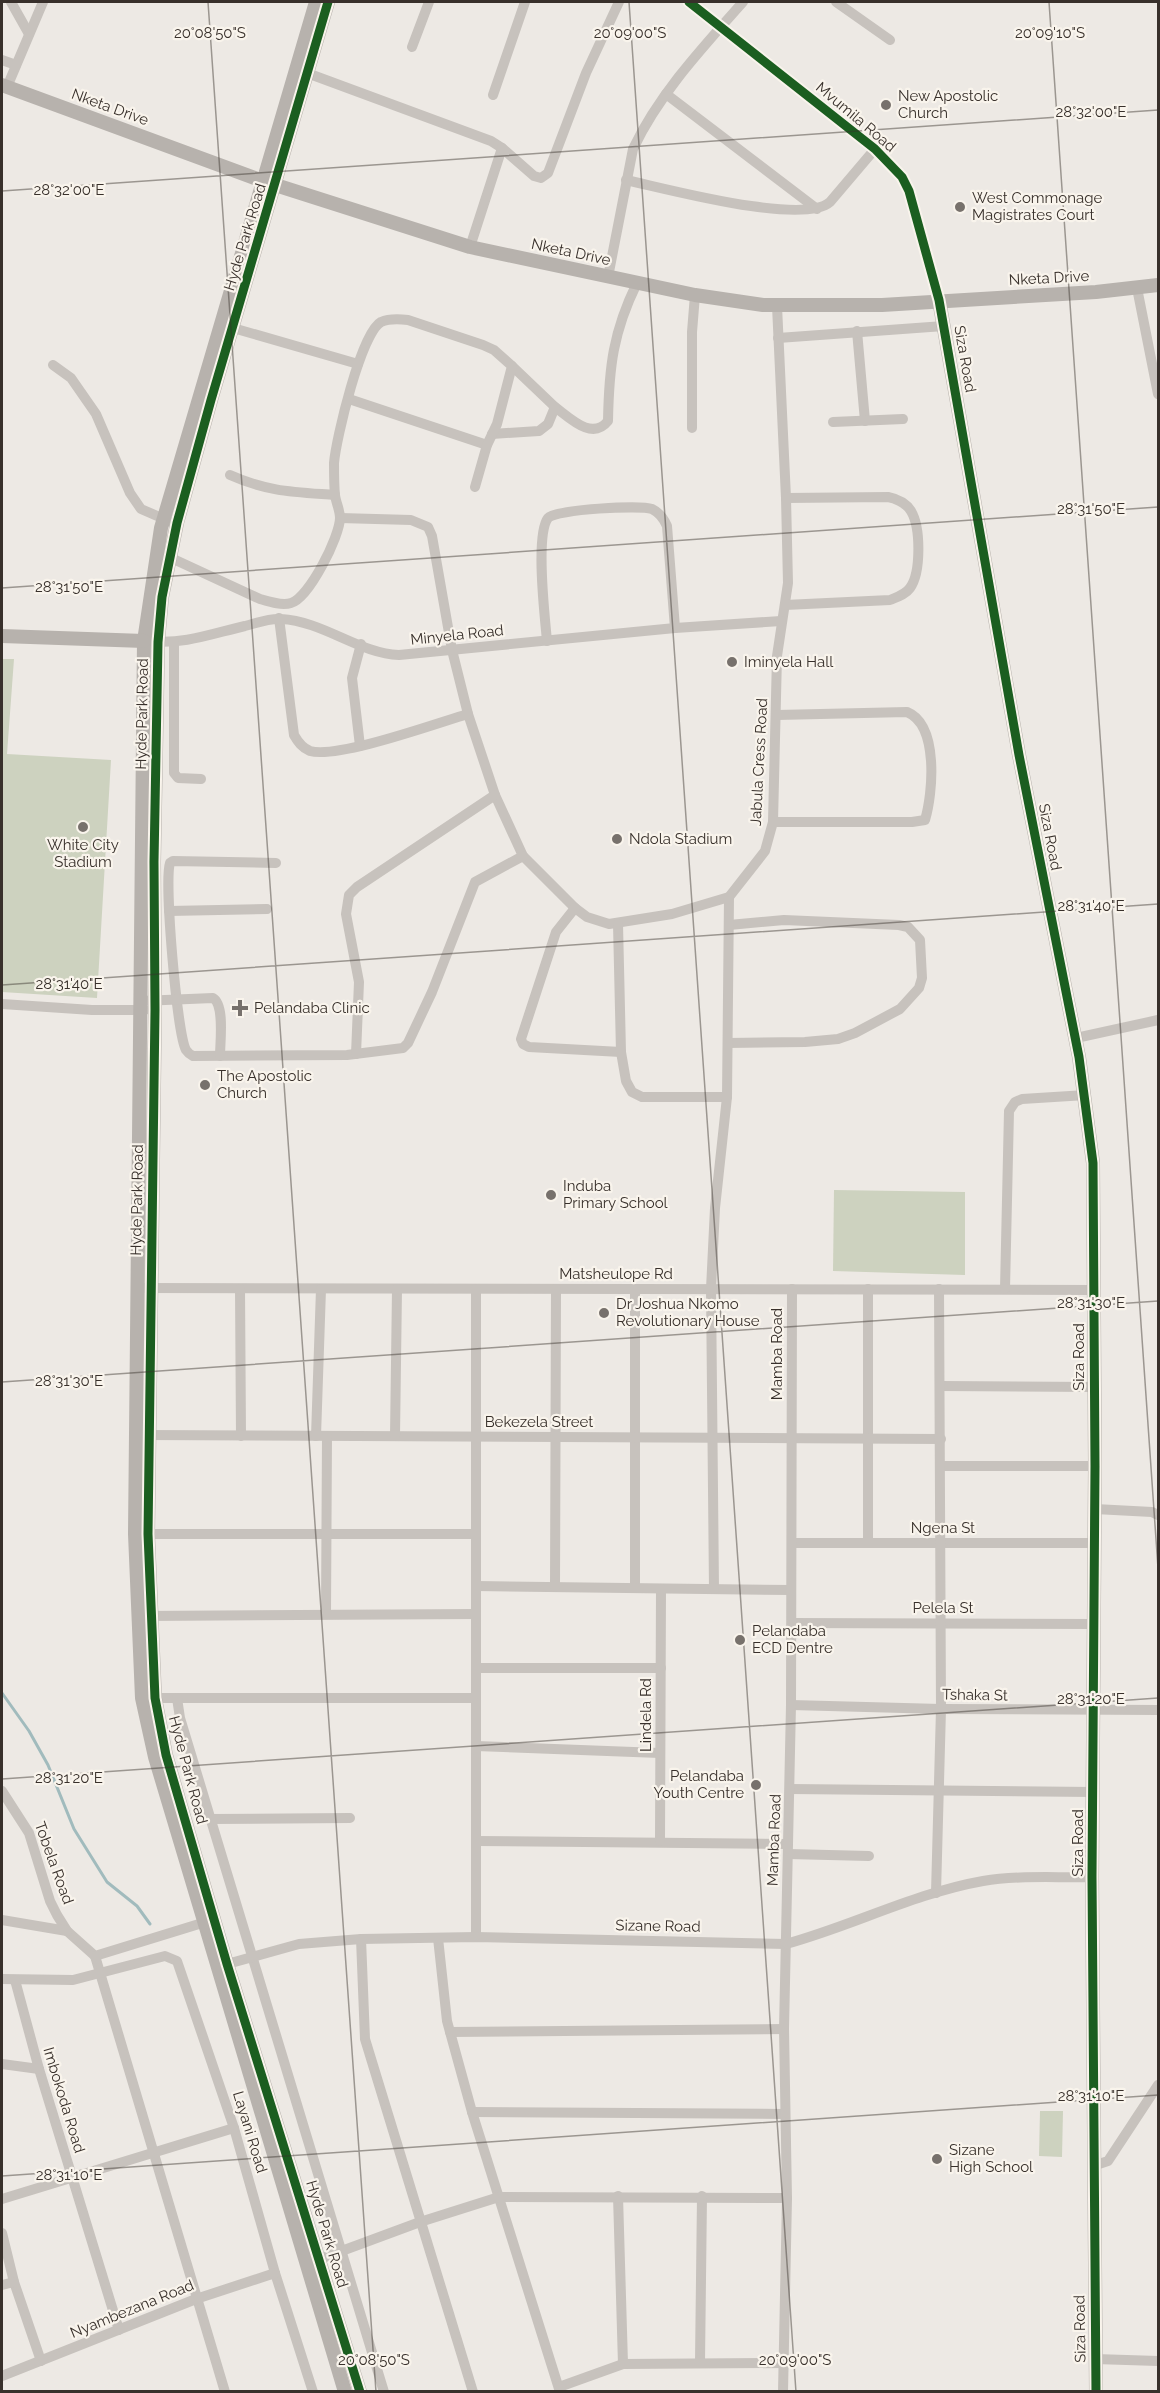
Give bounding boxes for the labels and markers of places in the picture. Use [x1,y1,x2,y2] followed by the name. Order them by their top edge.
[898,87,998,122] place label: New Apostolic Church
[879,98,893,112] marker: New Apostolic Church
[972,189,1102,224] place label: West Commonage Magistrates Court
[953,200,967,214] marker: West Commonage Magistrates Court
[744,653,834,671] place label: Iminyela Hall
[725,655,739,669] marker: Iminyela Hall
[76,820,90,834] marker: White City Stadium
[629,830,732,848] place label: Ndola Stadium
[610,832,624,846] marker: Ndola Stadium
[47,836,119,871] place label: White City Stadium
[231,999,249,1017] marker: Pelandaba Clinic
[254,999,370,1017] place label: Pelandaba Clinic
[217,1067,312,1102] place label: The Apostolic Church
[198,1078,212,1092] marker: The Apostolic Church
[563,1177,669,1212] place label: Induba Primary School
[544,1188,558,1202] marker: Induba Primary School
[616,1295,760,1330] place label: Dr Joshua Nkomo Revolutionary House
[597,1306,611,1320] marker: Dr Joshua Nkomo Revolutionary House
[752,1622,833,1657] place label: Pelandaba ECD Dentre
[733,1633,747,1647] marker: Pelandaba ECD Dentre
[654,1767,744,1802] place label: Pelandaba Youth Centre
[749,1778,763,1792] marker: Pelandaba Youth Centre
[949,2141,1034,2176] place label: Sizane High School
[930,2152,944,2166] marker: Sizane High School

